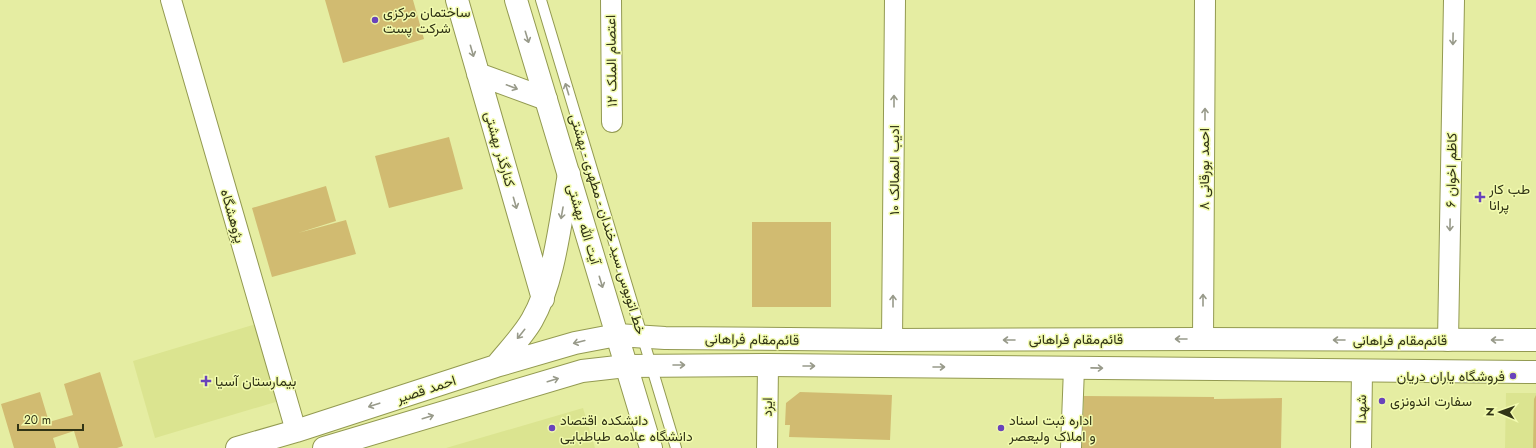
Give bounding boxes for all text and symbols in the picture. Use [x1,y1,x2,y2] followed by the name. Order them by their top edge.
[383,2,471,38] place label: ساختمان مرکزی شرکت پست
[370,15,380,25] marker: ساختمان مرکزی شرکت پست
[600,15,622,107] street label: اعتصام الملک ۱۲
[524,31,531,44] one-way arrow
[1449,32,1457,45] one-way arrow
[469,44,476,57] one-way arrow
[506,83,518,91] one-way arrow
[563,83,570,96] one-way arrow
[890,95,898,108] one-way arrow
[1201,108,1209,121] one-way arrow
[480,109,520,189] street label: کنارگذر بهشتی
[565,111,651,337] street label: خط اتوبوس سید خندان - مطهری - بهشتی
[884,125,904,215] street label: ادیب الممالک ۱۰
[1194,128,1214,210] street label: احمد بورقانی ۸
[1440,132,1462,208] street label: کاظم اخوان ۶
[1488,179,1530,215] place label: طب کار پرانا
[562,181,606,269] street label: آیت الله بهشتی
[216,187,250,245] street label: پژوهشگاه
[1474,191,1486,203] marker: طب کار پرانا
[512,196,519,209] one-way arrow
[557,206,565,219] one-way arrow
[1446,218,1454,231] one-way arrow
[598,276,605,289] one-way arrow
[1199,294,1207,307] one-way arrow
[889,295,897,308] one-way arrow
[705,328,799,350] street label: قائم‌مقام فراهانی
[517,329,525,340] one-way arrow
[1029,329,1123,349] street label: قائم‌مقام فراهانی
[1353,330,1447,350] street label: قائم‌مقام فراهانی
[1175,335,1188,343] one-way arrow
[1003,336,1016,344] one-way arrow
[1333,336,1346,344] one-way arrow
[1491,336,1504,344] one-way arrow
[572,339,585,346] one-way arrow
[672,361,685,369] one-way arrow
[802,362,815,370] one-way arrow
[932,363,945,371] one-way arrow
[1090,364,1103,372] one-way arrow
[1397,366,1505,386] place label: فروشگاه یاران دریان
[393,370,458,408] street label: احمد قصیر
[215,371,296,391] place label: بیمارستان آسیا
[1508,371,1518,381] marker: فروشگاه یاران دریان
[200,375,212,387] marker: بیمارستان آسیا
[546,376,559,383] one-way arrow
[1390,391,1472,411] place label: سفارت اندونزی
[1480,392,1520,432] north arrow
[1351,394,1371,424] street label: شهدا
[1377,396,1387,406] marker: سفارت اندونزی
[757,397,777,417] street label: ایزد
[369,402,381,410] one-way arrow
[18,406,83,432] scale bar
[1482,407,1498,416] text: N
[560,410,693,446] place label: دانشکده اقتصاد دانشگاه علامه طباطبایی
[1008,410,1096,446] place label: اداره ثبت اسناد و املاک ولیعصر
[24,411,51,429] text: 20 m
[421,413,434,420] one-way arrow
[547,423,557,433] marker: دانشکده اقتصاد دانشگاه علامه طباطبایی
[996,423,1006,433] marker: اداره ثبت اسناد و املاک ولیعصر

